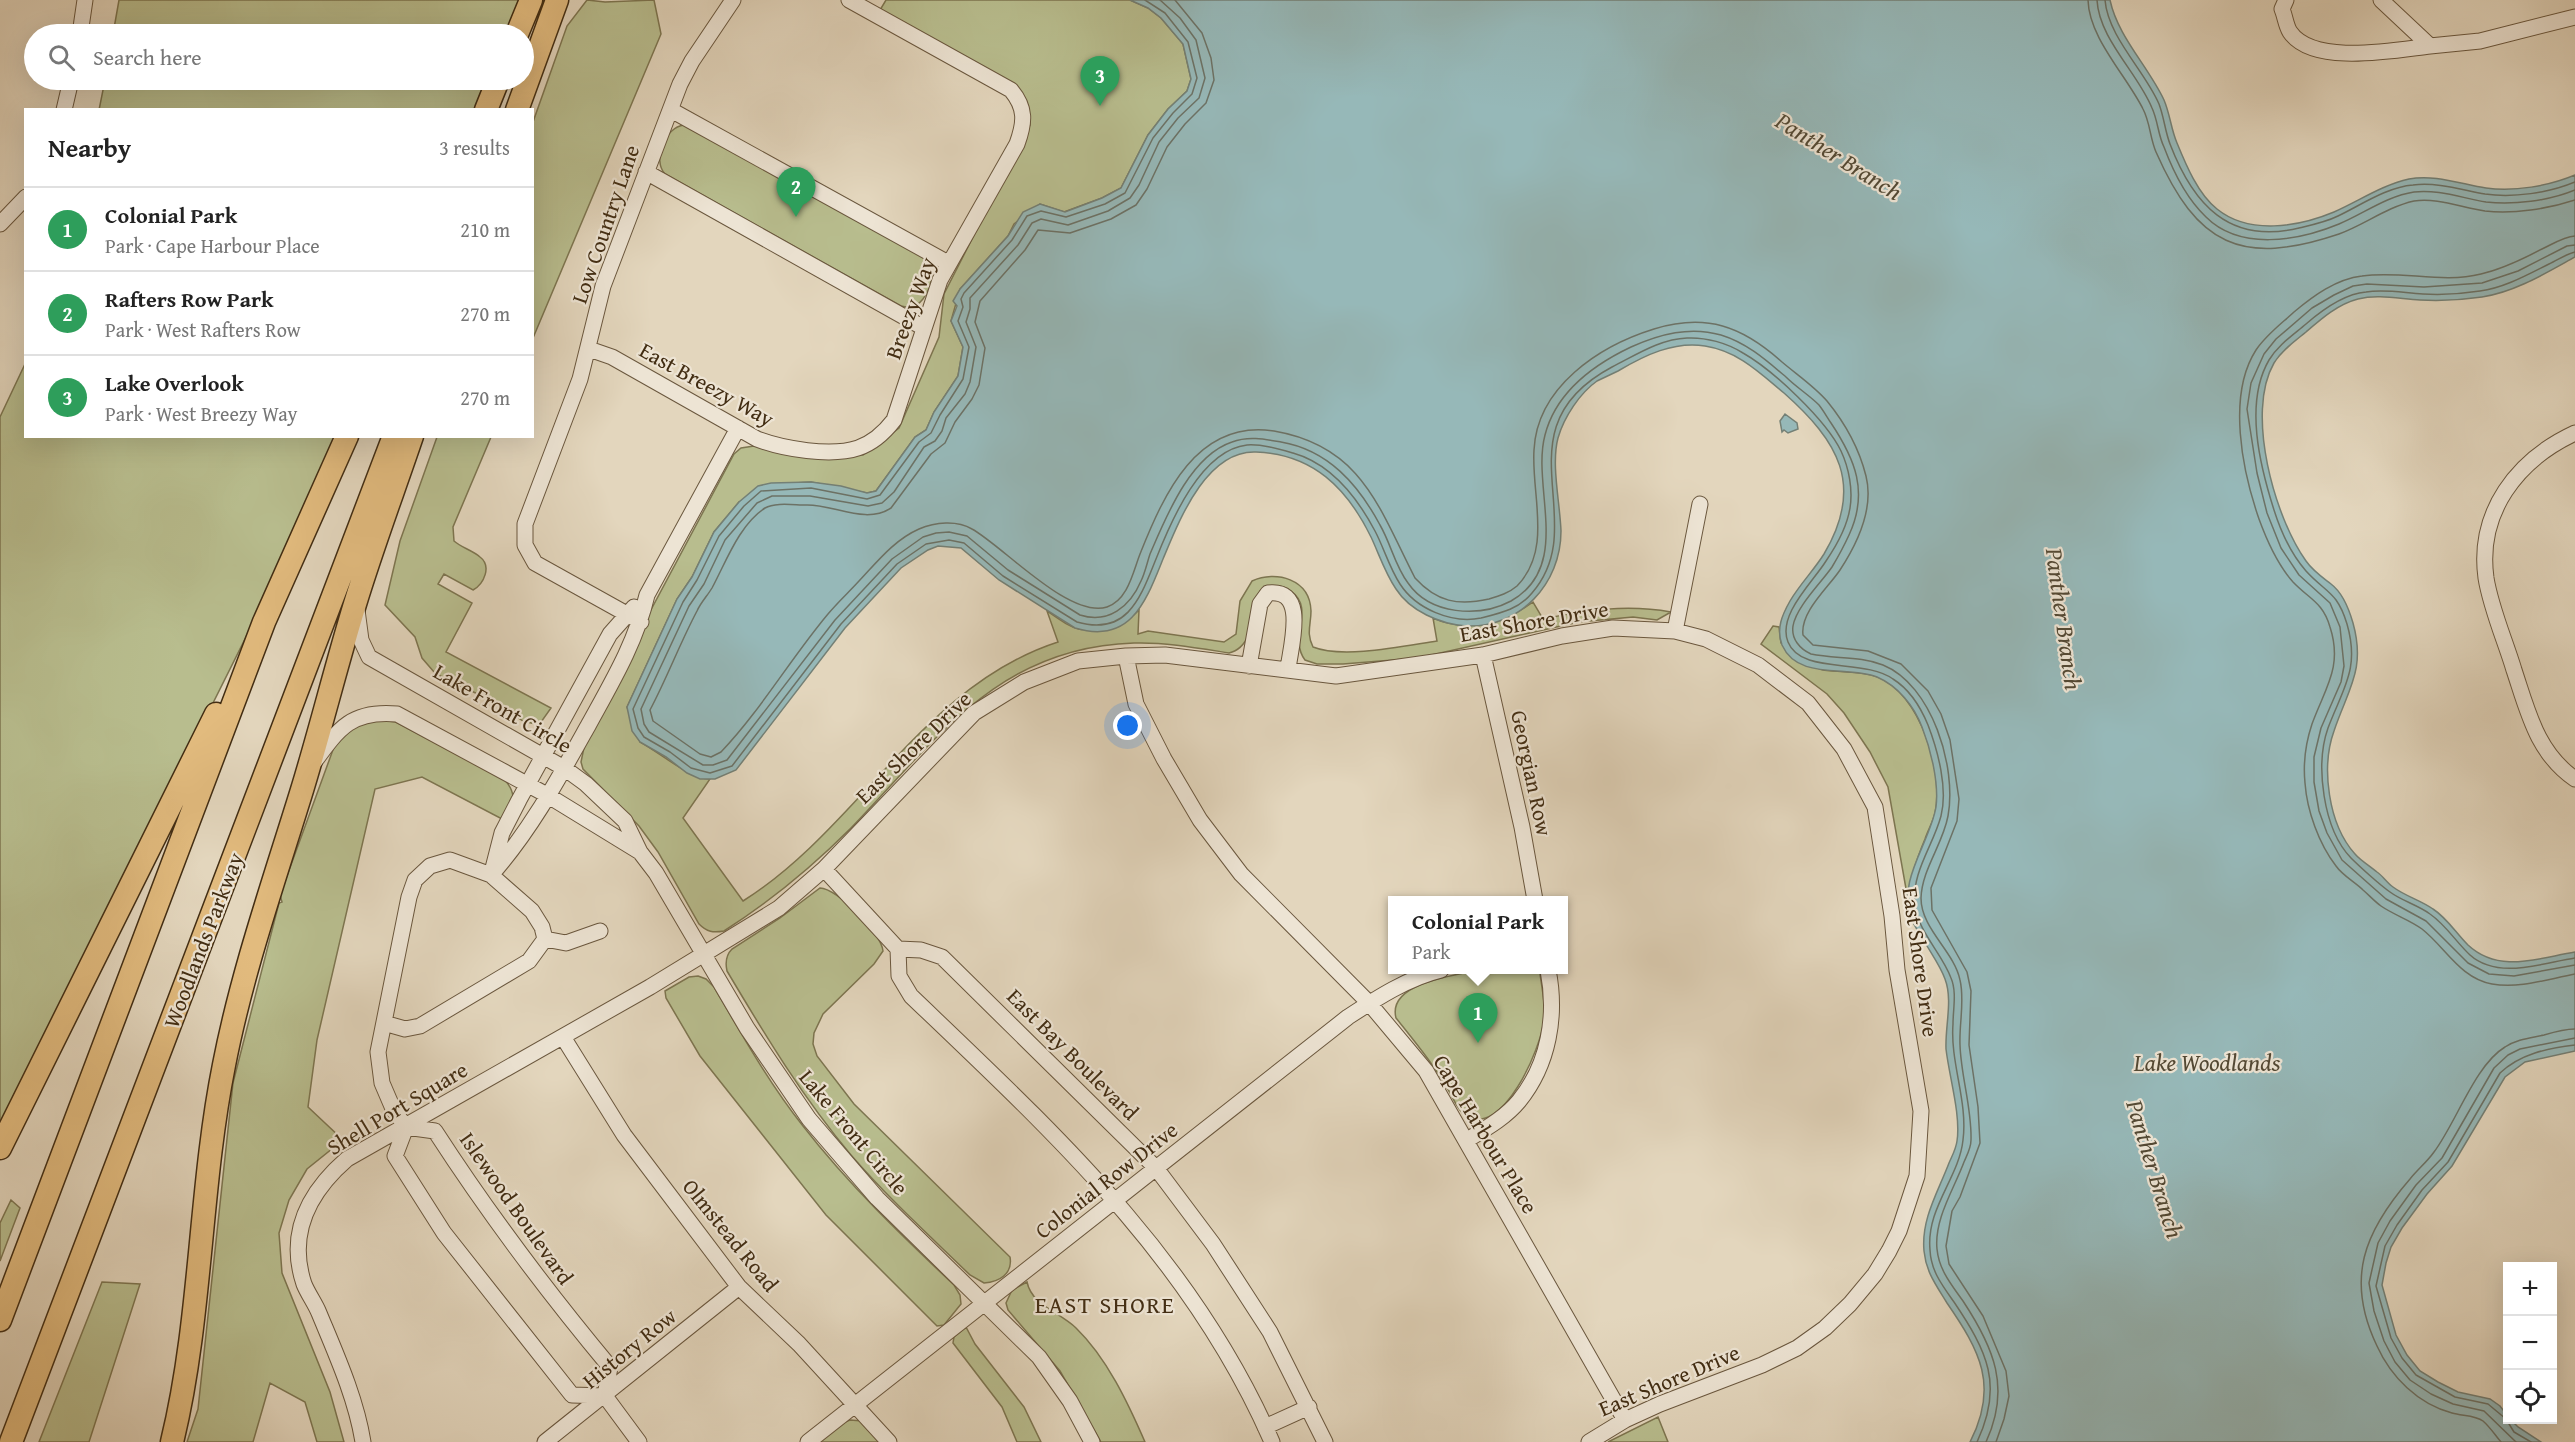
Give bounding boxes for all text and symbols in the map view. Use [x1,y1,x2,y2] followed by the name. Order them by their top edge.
[24,24,534,90] search box
[45,41,78,74] icon: search
[93,41,202,73] text: Search here
[1080,57,1120,106] pin: 3
[1768,103,1909,209] water label: Panther Branch
[48,128,131,167] text: Nearby
[439,133,510,162] text: 3 results
[563,140,647,308] street label: Low Country Lane
[776,168,816,217] pin: 2
[105,199,237,231] text: Colonial Park
[62,215,73,244] text: 1
[460,215,510,244] text: 210 m
[105,231,320,260] text: Park · Cape Harbour Place
[877,252,943,364] street label: Breezy Way
[105,283,274,315] text: Rafters Row Park
[62,299,73,328] text: 2
[460,299,510,328] text: 270 m
[105,315,301,344] text: Park · West Rafters Row
[634,334,780,434] street label: East Breezy Way
[105,367,244,399] text: Lake Overlook
[62,383,73,412] text: 3
[460,383,510,412] text: 270 m
[105,399,298,428] text: Park · West Breezy Way
[2037,545,2091,692] water label: Panther Branch
[1457,592,1611,650] street label: East Shore Drive
[428,655,578,761] street label: Lake Front Circle
[848,683,978,811] street label: East Shore Drive
[1503,707,1561,839] street label: Georgian Row
[1113,711,1142,740] your location
[155,848,251,1032] street label: Woodlands Parkway
[1895,885,1947,1039] street label: East Shore Drive
[1388,896,1568,974] popup
[1412,905,1544,937] text: Colonial Park
[1412,937,1451,966] text: Park
[1000,981,1146,1127] street label: East Bay Boulevard
[1458,994,1498,1043] pin: 1
[2133,1045,2281,1080] water label: Lake Woodlands
[1426,1048,1546,1220] street label: Cape Harbour Place
[321,1053,473,1163] street label: Shell Port Square
[792,1062,916,1202] street label: Lake Front Circle
[2117,1095,2193,1243] water label: Panther Branch
[1028,1114,1184,1246] street label: Colonial Row Drive
[452,1125,582,1291] street label: Islewood Boulevard
[675,1172,787,1299] street label: Olmstead Road
[2503,1262,2557,1424] map controls
[2503,1262,2557,1316] button: +
[1035,1287,1175,1322] district label: EAST SHORE
[575,1300,683,1396] street label: History Row
[2503,1316,2557,1370] button: −
[1593,1336,1745,1424] street label: East Shore Drive
[2503,1370,2557,1424] button: locate

